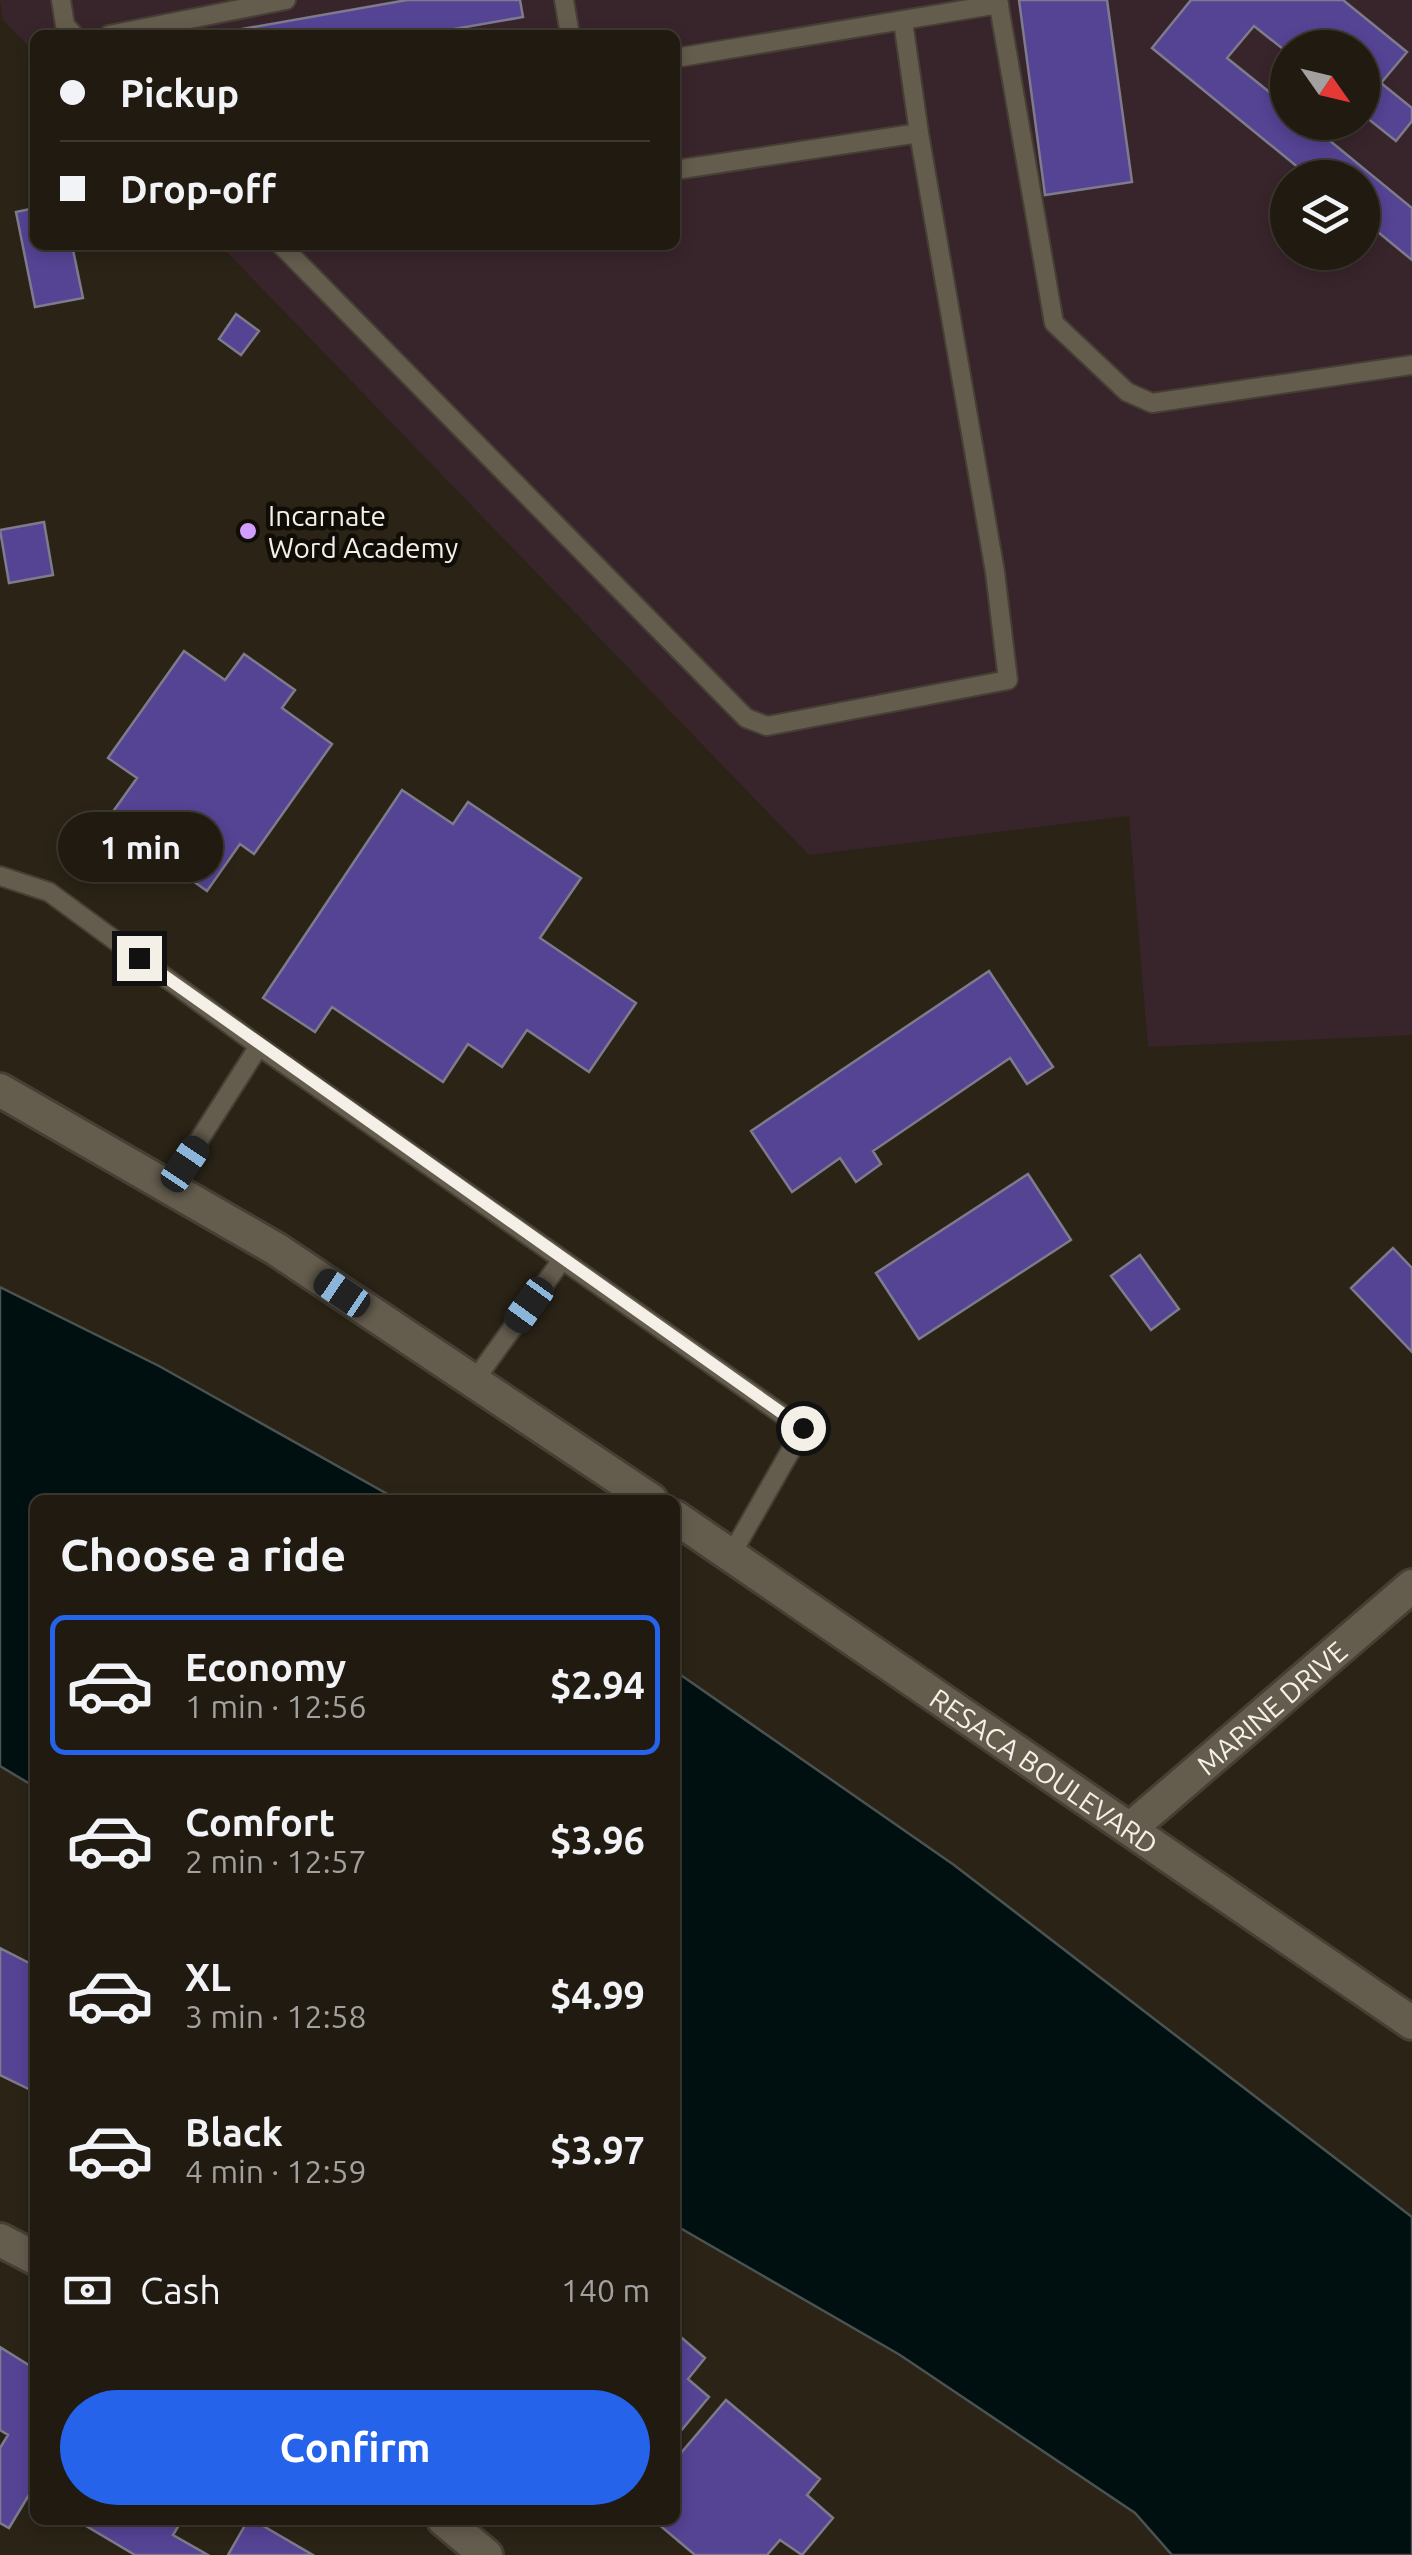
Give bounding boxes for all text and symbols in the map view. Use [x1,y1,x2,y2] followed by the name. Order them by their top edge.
[1270,30,1380,140] north arrow
[1270,30,1380,270] map controls
[120,72,239,114] text: Pickup
[1270,160,1380,270] button: layers
[120,168,276,210] text: Drop-off
[268,500,458,563] place label: Incarnate Word Academy
[237,520,259,542] marker: Incarnate Word Academy
[56,813,222,883] callout: 1 min
[100,829,181,865] text: 1 min
[117,936,162,981] route end
[156,1131,214,1197] car
[309,1264,375,1322] car
[499,1272,559,1338] car
[781,1406,826,1451] route start
[60,1529,346,1580] text: Choose a ride
[1190,1634,1352,1780] street label: MARINE DRIVE
[65,1640,155,1730] icon: car
[185,1646,346,1688] text: Economy
[550,1664,645,1706] text: $2.94
[925,1682,1164,1859] street label: RESACA BOULEVARD
[185,1688,367,1724] text: 1 min · 12:56
[65,1795,155,1885] icon: car
[185,1801,335,1843] text: Comfort
[550,1819,645,1861] text: $3.96
[185,1843,367,1879] text: 2 min · 12:57
[65,1950,155,2040] icon: car
[185,1956,231,1998] text: XL
[550,1974,645,2016] text: $4.99
[185,1998,367,2034] text: 3 min · 12:58
[65,2105,155,2195] icon: car
[185,2111,283,2153] text: Black
[550,2129,645,2171] text: $3.97
[185,2153,367,2189] text: 4 min · 12:59
[60,2263,115,2318] icon: cash
[140,2269,221,2311] text: Cash
[561,2272,650,2308] text: 140 m
[60,2390,650,2505] button: Confirm

